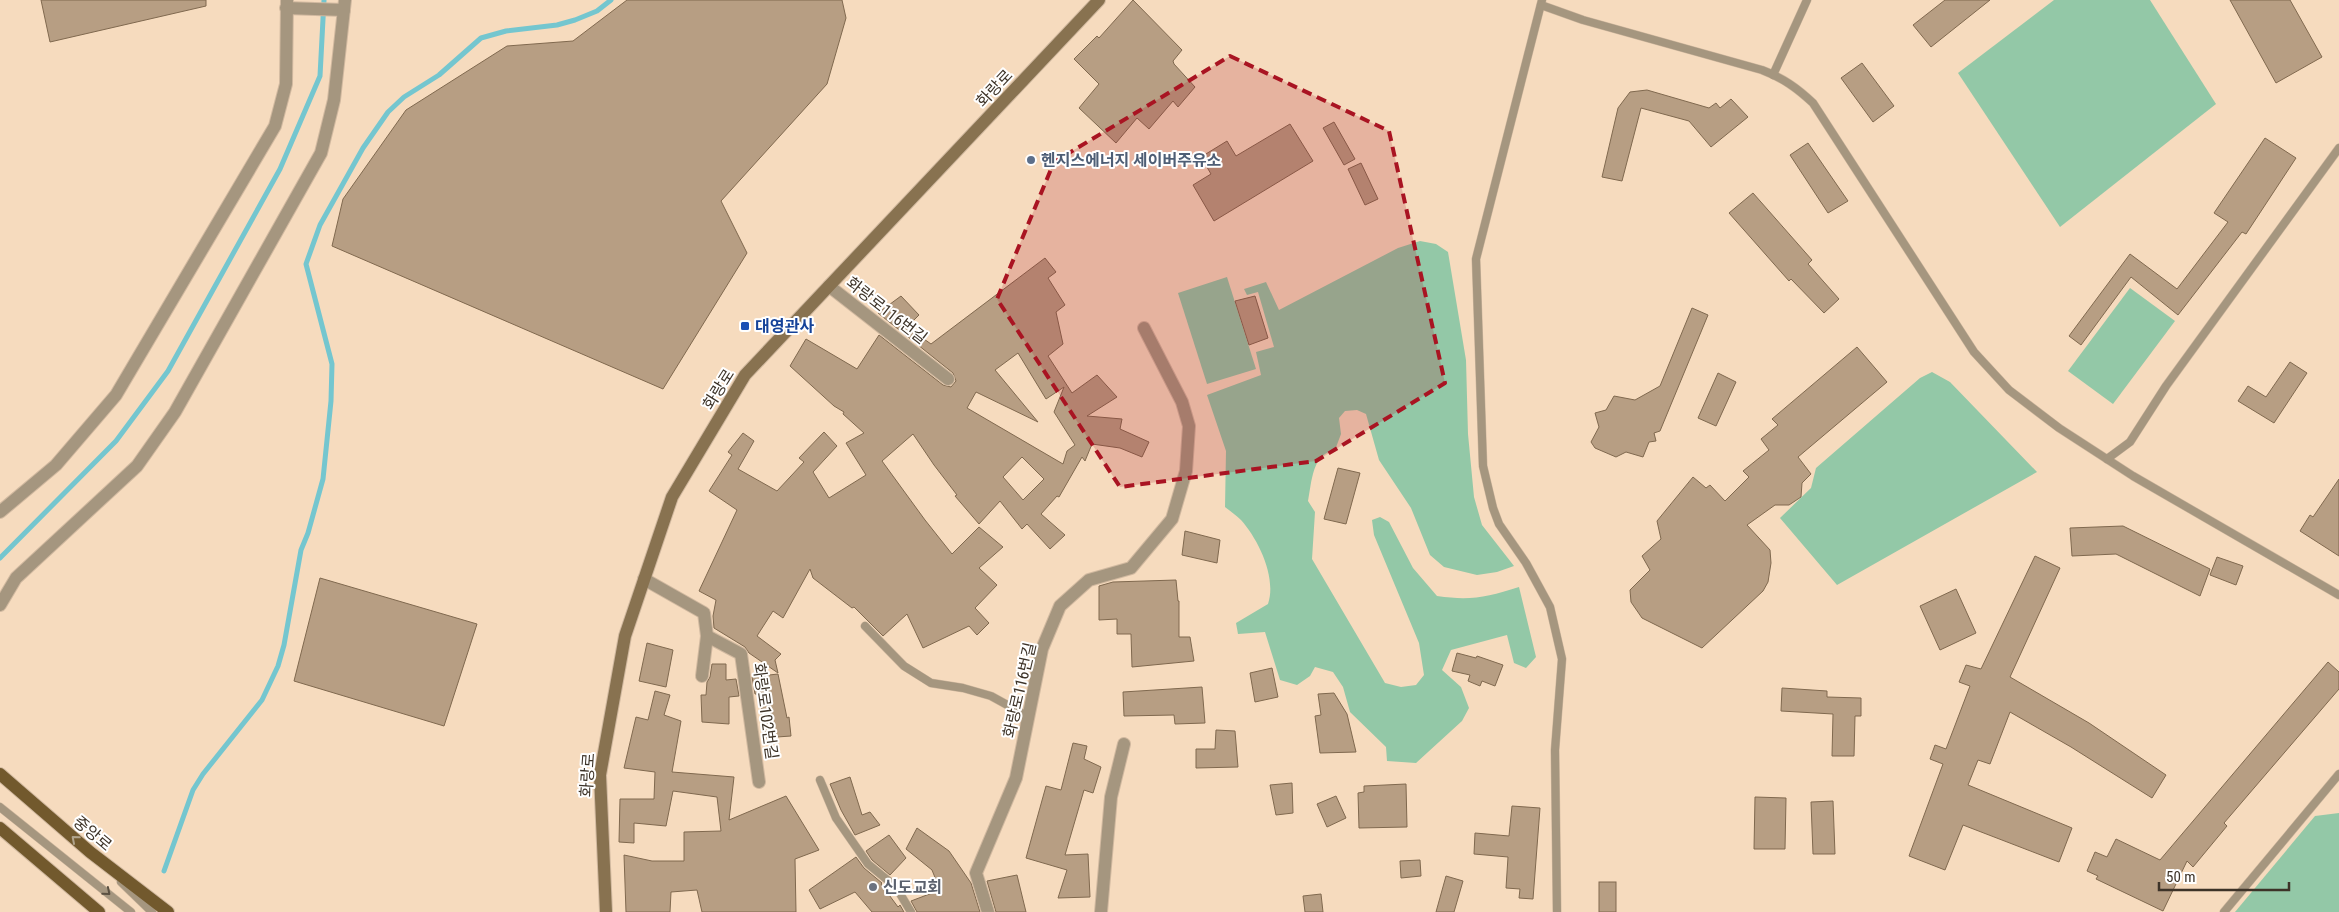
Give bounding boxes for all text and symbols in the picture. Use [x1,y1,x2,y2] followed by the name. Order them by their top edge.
[972,66,1017,111] street label: 화랑로
[1041,151,1222,170] place label: 헨지스에너지 세이버주유소
[1025,154,1037,166] marker: 헨지스에너지 세이버주유소
[843,273,931,348] street label: 화랑로116번길
[755,317,814,336] place label: 대영관사
[739,320,751,332] marker: 대영관사
[699,365,738,413] street label: 화랑로
[999,641,1040,740] street label: 화랑로116번길
[749,662,782,761] street label: 화랑로102번길
[576,752,599,798] street label: 화랑로
[70,812,116,855] street label: 중앙로
[71,836,80,845] one-way arrow
[2159,860,2289,892] scale bar
[2166,868,2196,886] text: 50 m
[883,878,942,897] place label: 신도교회
[867,881,879,893] marker: 신도교회
[101,886,110,895] one-way arrow

